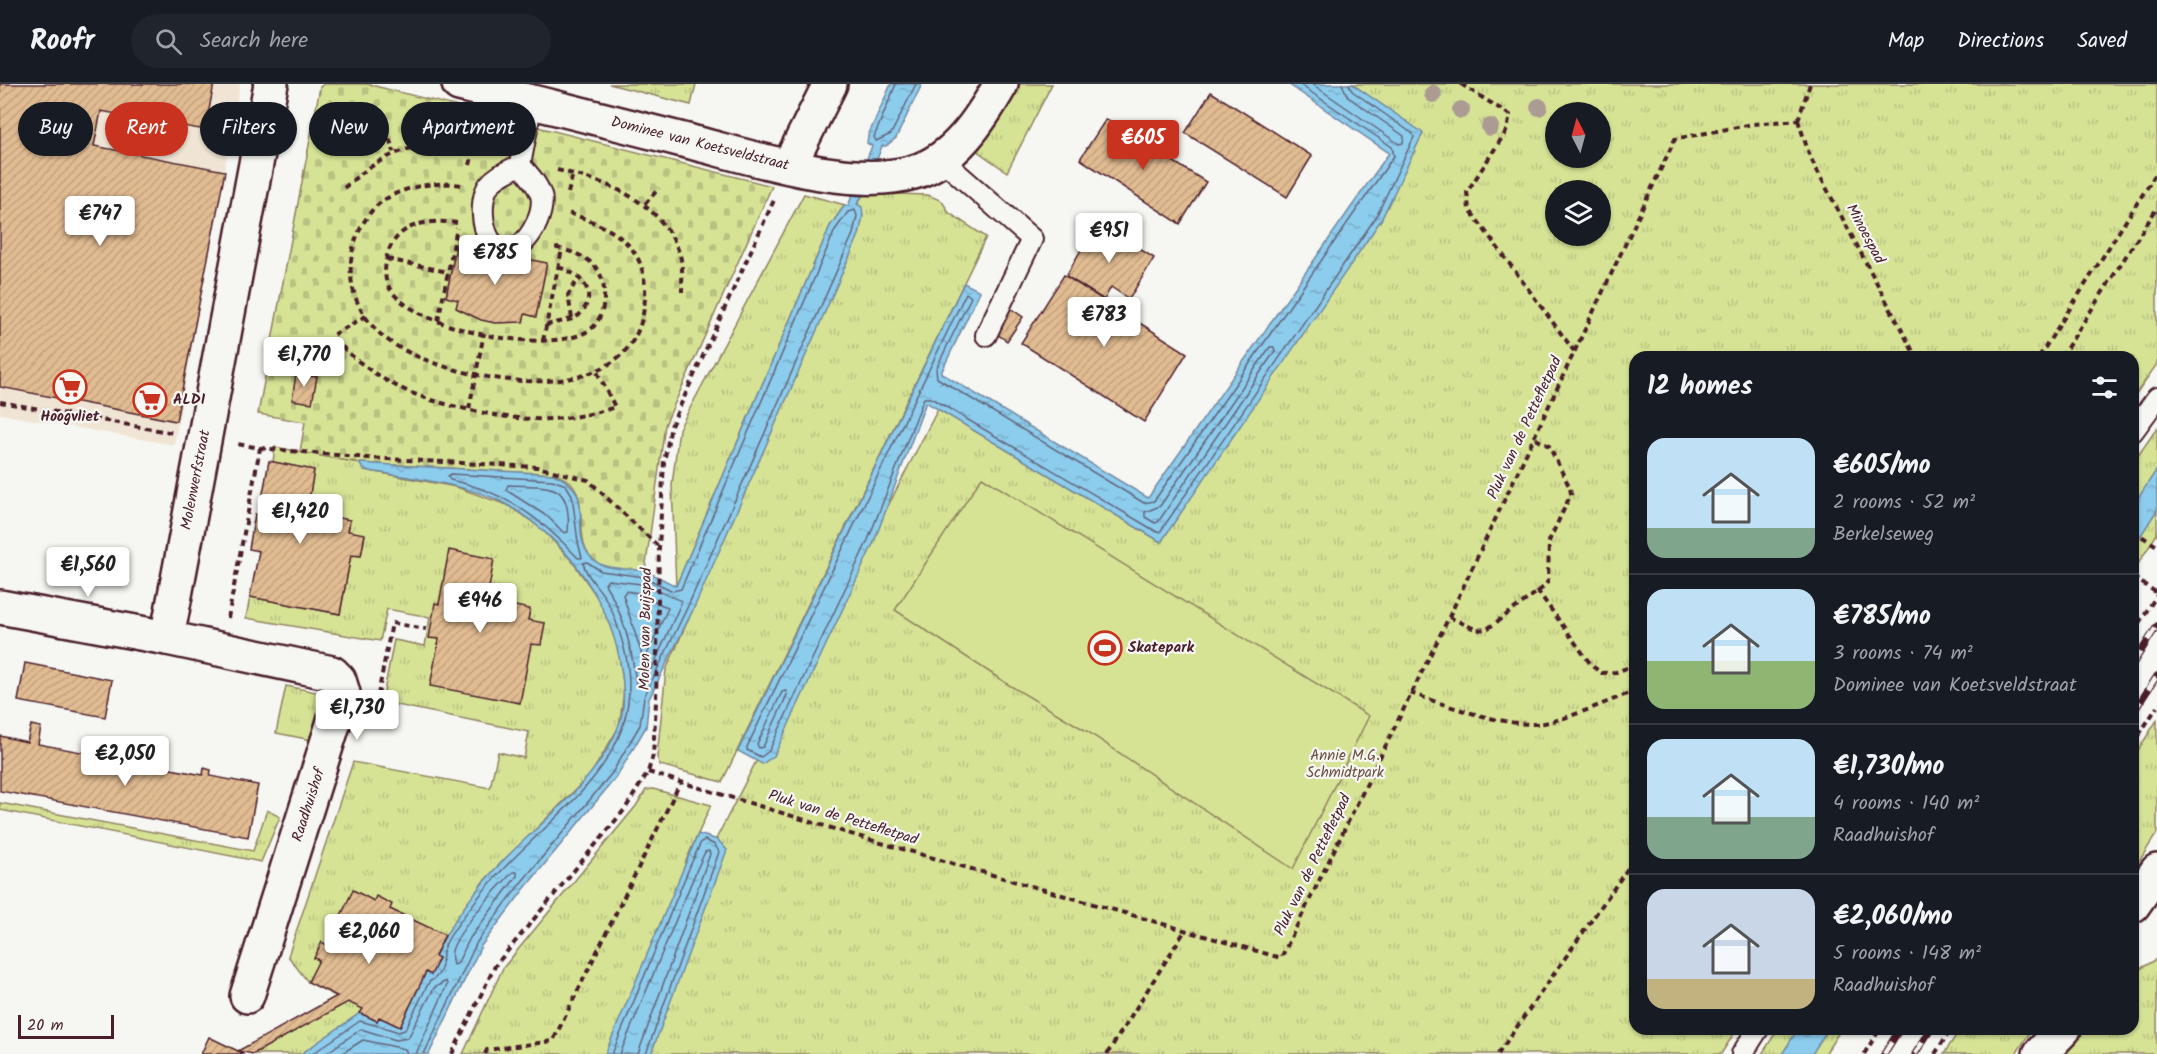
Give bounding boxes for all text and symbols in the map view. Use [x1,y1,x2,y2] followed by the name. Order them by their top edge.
[131,14,551,68] search box
[30,19,95,64] text: Roofr
[200,24,308,59] text: Search here
[152,25,185,58] icon: search
[1888,25,1924,58] text: Map
[1957,25,2044,58] text: Directions
[2077,25,2127,58] text: Saved
[18,102,93,156] chip: Buy
[105,102,188,156] chip: Rent
[200,102,297,156] chip: Filters
[309,102,389,156] chip: New
[401,102,536,156] chip: Apartment
[1545,102,1611,168] north arrow
[1545,102,1611,246] map controls
[608,110,792,178] street label: Dominee van Koetsveldstraat
[1107,120,1179,171] pin: €605
[1121,123,1165,155] text: €605
[1545,180,1611,246] button: layers
[64,196,136,247] pin: €747
[79,199,121,231] text: €747
[1839,200,1891,269] street label: Minoespad
[1073,213,1145,264] pin: €951
[1090,216,1128,248] text: €951
[459,235,531,286] pin: €785
[473,238,517,270] text: €785
[1068,297,1140,348] pin: €783
[1082,300,1126,332] text: €783
[255,337,353,388] pin: €1,770
[277,340,331,372] text: €1,770
[1481,352,1569,503] street label: Pluk van de Pettefletpad
[1647,366,1753,408] text: 12 homes
[52,369,88,405] supermarket icon: Hoogvliet
[2088,371,2121,404] icon: filters
[132,382,168,418] supermarket icon: ALDI
[173,388,206,412] place label: ALDI
[41,405,100,429] place label: Hoogvliet
[175,428,218,532] street label: Molenwerfstraat
[1833,445,1931,487] text: €605/mo
[1695,462,1767,534] icon: home
[1833,487,1975,519] text: 2 rooms · 52 m²
[251,494,349,545] pin: €1,420
[272,497,328,529] text: €1,420
[1833,519,1934,551] text: Berkelseweg
[39,547,137,598] pin: €1,560
[60,550,116,582] text: €1,560
[633,567,659,691] street label: Molen van Buijspad
[444,583,516,634] pin: €946
[458,586,502,618] text: €946
[1833,596,1931,638] text: €785/mo
[1695,613,1767,685] icon: home
[1087,630,1123,666] sports icon: Skatepark
[1128,636,1195,660] place label: Skatepark
[1833,638,1973,670] text: 3 rooms · 74 m²
[1833,670,2077,702] text: Dominee van Koetsveldstraat
[308,690,406,741] pin: €1,730
[330,693,384,725] text: €1,730
[76,736,174,787] pin: €2,050
[95,739,155,771] text: €2,050
[1306,744,1385,785] park label: Annie M.G. Schmidtpark
[1833,746,1944,788] text: €1,730/mo
[1695,763,1767,835] icon: home
[286,764,333,845] street label: Raadhuishof
[765,784,921,852] street label: Pluk van de Pettefletpad
[1833,788,1979,820] text: 4 rooms · 140 m²
[1268,789,1358,940] street label: Pluk van de Pettefletpad
[1833,820,1934,852] text: Raadhuishof
[1833,896,1953,938] text: €2,060/mo
[1695,913,1767,985] icon: home
[320,914,418,965] pin: €2,060
[339,917,399,949] text: €2,060
[1833,938,1981,970] text: 5 rooms · 148 m²
[1833,970,1934,1002] text: Raadhuishof
[18,1012,114,1040] scale bar
[27,1013,63,1038] text: 20 m

